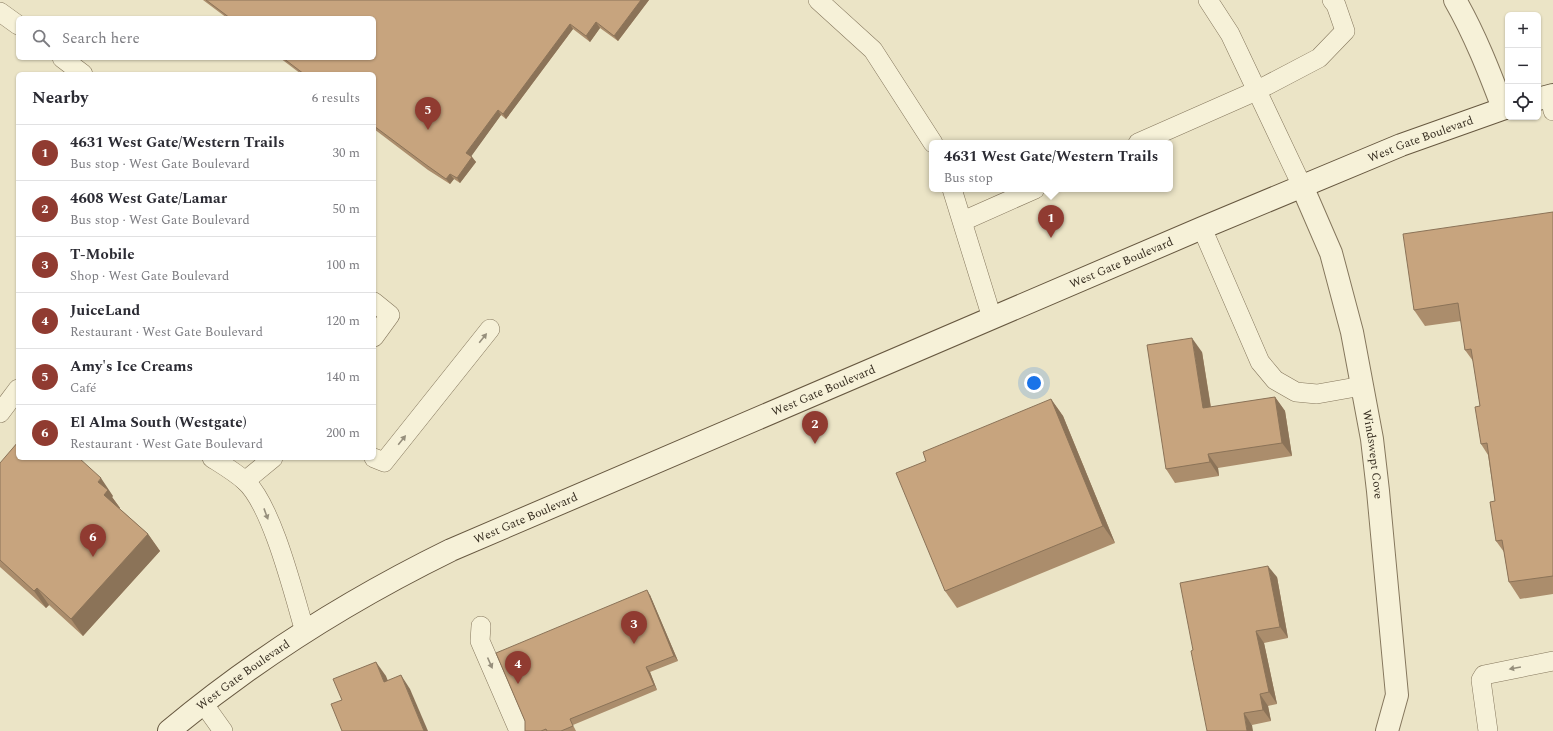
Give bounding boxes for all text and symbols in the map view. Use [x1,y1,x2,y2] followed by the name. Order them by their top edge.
[1505,12,1541,120] map controls
[1505,12,1541,48] button: +
[16,16,376,60] search box
[30,27,52,49] icon: search
[62,27,140,50] text: Search here
[1505,48,1541,84] button: −
[1505,84,1541,120] button: locate
[32,85,88,111] text: Nearby
[312,88,360,108] text: 6 results
[415,97,441,130] pin: 5
[1365,111,1476,168] street label: West Gate Boulevard
[70,131,284,154] text: 4631 West Gate/Western Trails
[929,140,1173,192] popup
[41,143,49,163] text: 1
[333,143,360,163] text: 30 m
[944,145,1158,168] text: 4631 West Gate/Western Trails
[70,154,250,174] text: Bus stop · West Gate Boulevard
[944,168,993,188] text: Bus stop
[70,187,227,210] text: 4608 West Gate/Lamar
[41,199,49,219] text: 2
[333,199,360,219] text: 50 m
[1038,205,1064,238] pin: 1
[70,210,250,230] text: Bus stop · West Gate Boulevard
[1066,232,1177,294] street label: West Gate Boulevard
[70,243,135,266] text: T-Mobile
[41,255,49,275] text: 3
[326,255,360,275] text: 100 m
[70,266,229,286] text: Shop · West Gate Boulevard
[70,299,140,322] text: JuiceLand
[41,311,49,331] text: 4
[326,311,360,331] text: 120 m
[70,322,263,342] text: Restaurant · West Gate Boulevard
[478,333,487,344] one-way arrow
[70,355,193,378] text: Amy's Ice Creams
[769,360,879,422] street label: West Gate Boulevard
[41,367,49,387] text: 5
[326,367,360,387] text: 140 m
[1024,373,1044,393] your location
[70,378,96,398] text: Café
[1357,408,1388,500] street label: Windswept Cove
[70,411,247,434] text: El Alma South (Westgate)
[802,411,828,444] pin: 2
[41,423,49,443] text: 6
[326,423,360,443] text: 200 m
[70,434,263,454] text: Restaurant · West Gate Boulevard
[397,434,406,445] one-way arrow
[471,488,581,549] street label: West Gate Boulevard
[263,508,269,520] one-way arrow
[80,524,106,557] pin: 6
[621,611,647,644] pin: 3
[192,635,294,715] street label: West Gate Boulevard
[505,651,531,684] pin: 4
[486,657,493,669] one-way arrow
[1508,665,1521,671] one-way arrow

